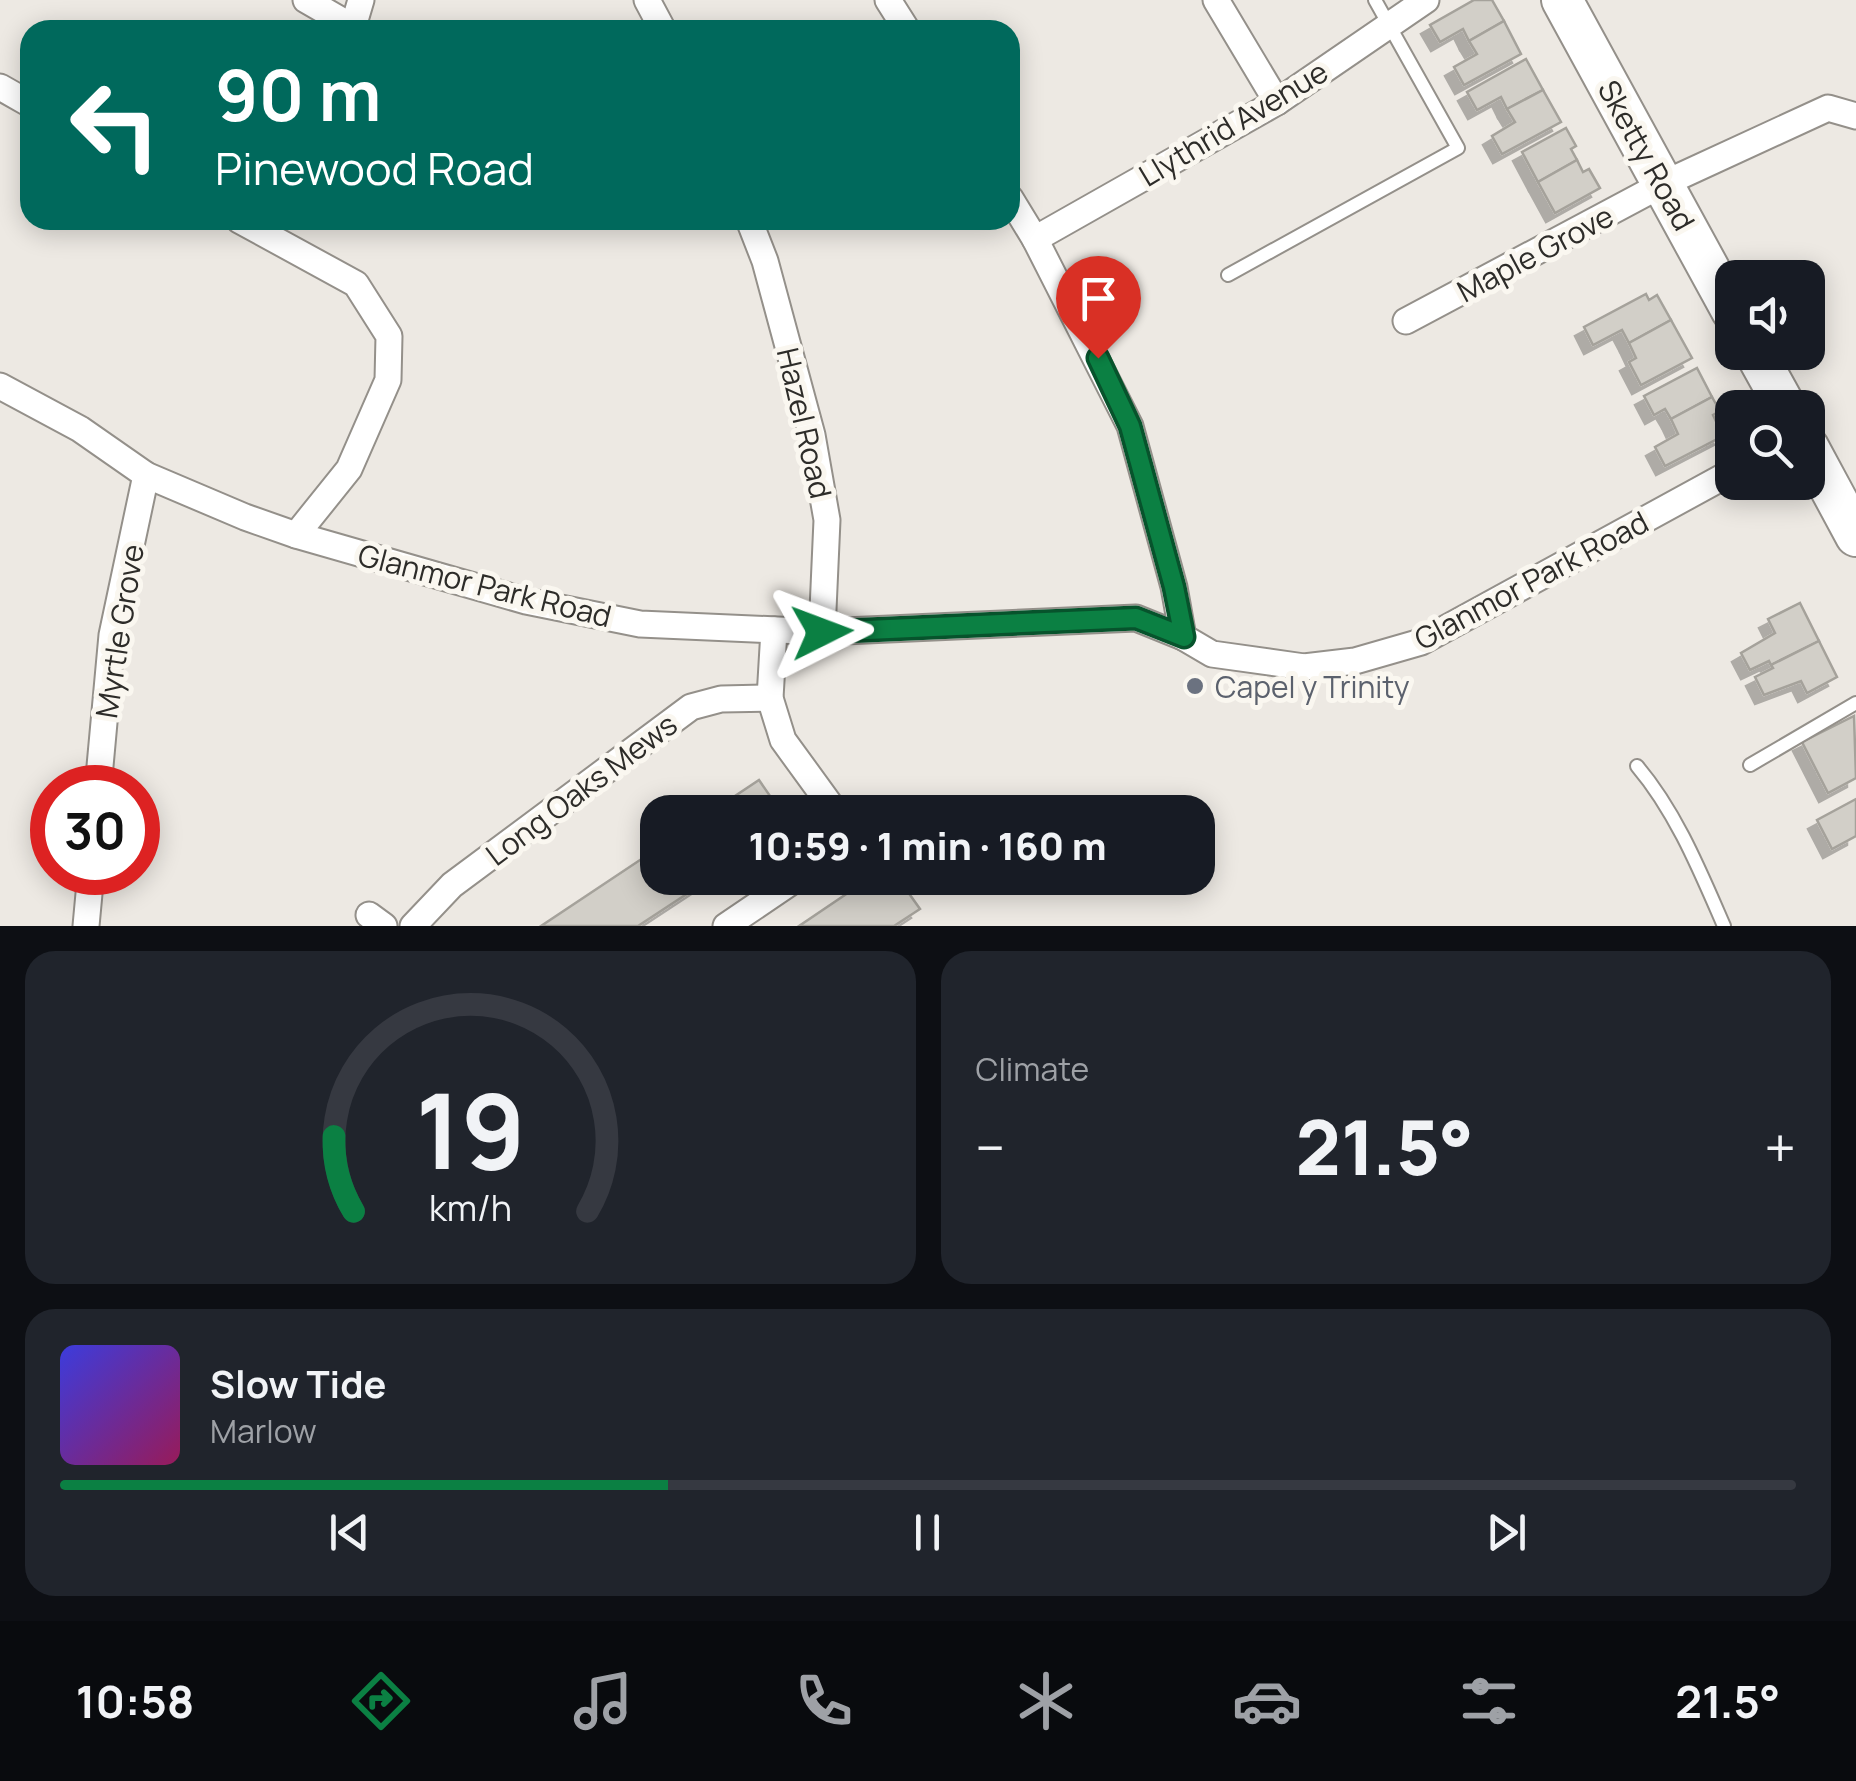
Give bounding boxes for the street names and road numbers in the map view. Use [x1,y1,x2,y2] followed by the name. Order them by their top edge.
[1131,50,1335,196] street label: Llythrid Avenue
[1589,73,1705,237] street label: Sketty Road
[1450,195,1620,311] street label: Maple Grove
[768,344,842,502] street label: Hazel Road
[1407,501,1655,659] street label: Glanmor Park Road
[354,534,616,636] street label: Glanmor Park Road
[85,541,153,721] street label: Myrtle Grove
[477,704,685,874] street label: Long Oaks Mews

